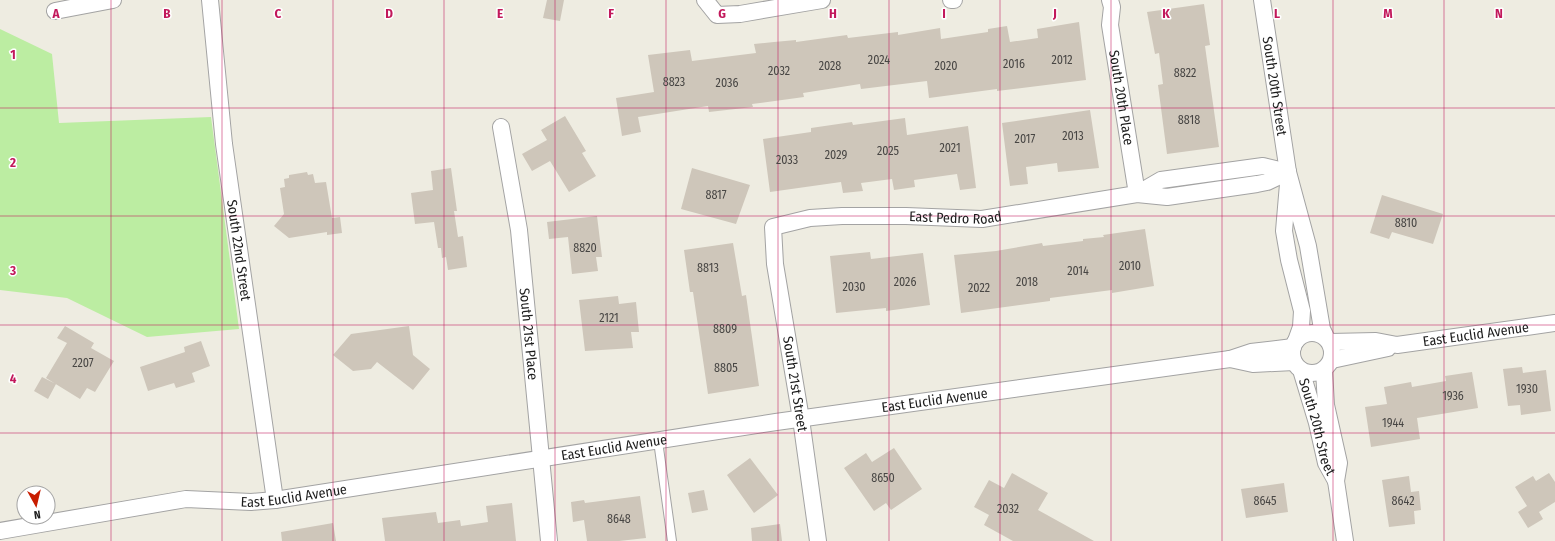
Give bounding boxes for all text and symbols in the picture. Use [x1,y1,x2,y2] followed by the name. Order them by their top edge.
[51,6,60,21] text: A
[163,6,171,21] text: B
[275,6,282,21] text: C
[385,6,393,21] text: D
[497,6,503,21] text: E
[608,6,614,21] text: F
[718,6,726,21] text: G
[829,6,837,21] text: H
[942,6,946,21] text: I
[1052,6,1057,21] text: J
[1162,6,1170,21] text: K
[1274,6,1280,21] text: L
[1383,6,1393,21] text: M
[1495,6,1503,21] text: N
[1259,35,1291,137] street label: South 20th Street
[10,47,16,62] text: 1
[1106,49,1138,147] street label: South 20th Place
[868,53,890,67] house number: 2024
[1051,53,1073,67] house number: 2012
[1003,57,1025,71] house number: 2016
[819,59,841,73] house number: 2028
[935,59,957,73] house number: 2020
[768,64,790,78] house number: 2032
[1174,66,1196,80] house number: 8822
[663,75,685,89] house number: 8823
[716,76,738,90] house number: 2036
[1178,113,1200,127] house number: 8818
[1062,129,1084,143] house number: 2013
[1015,132,1036,146] house number: 2017
[939,141,961,155] house number: 2021
[877,144,900,158] house number: 2025
[825,148,847,162] house number: 2029
[776,153,798,167] house number: 2033
[9,155,16,170] text: 2
[705,188,727,202] house number: 8817
[224,199,255,302] street label: South 22nd Street
[909,207,1003,228] street label: East Pedro Road
[1395,216,1417,230] house number: 8810
[573,241,597,255] house number: 8820
[1119,259,1141,273] house number: 2010
[697,261,719,275] house number: 8813
[9,263,16,278] text: 3
[1067,264,1089,278] house number: 2014
[894,275,916,289] house number: 2026
[1016,275,1038,289] house number: 2018
[842,280,866,294] house number: 2030
[968,281,990,295] house number: 2022
[516,287,542,381] street label: South 21st Place
[599,311,619,325] house number: 2121
[1422,318,1530,350] street label: East Euclid Avenue
[713,322,737,336] house number: 8809
[779,335,811,433] street label: South 21st Street
[72,356,94,370] house number: 2207
[714,361,738,375] house number: 8805
[10,371,17,386] text: 4
[1295,376,1340,479] street label: South 20th Street
[1516,382,1538,396] house number: 1930
[880,384,989,416] street label: East Euclid Avenue
[1442,389,1464,403] house number: 1936
[1382,416,1404,430] house number: 1944
[560,431,668,464] street label: East Euclid Avenue
[871,471,895,485] house number: 8650
[240,480,348,511] street label: East Euclid Avenue
[16,485,56,525] north arrow
[1253,494,1277,508] house number: 8645
[1392,494,1414,508] house number: 8642
[997,502,1019,516] house number: 2032
[33,508,41,521] text: N
[607,512,631,526] house number: 8648

